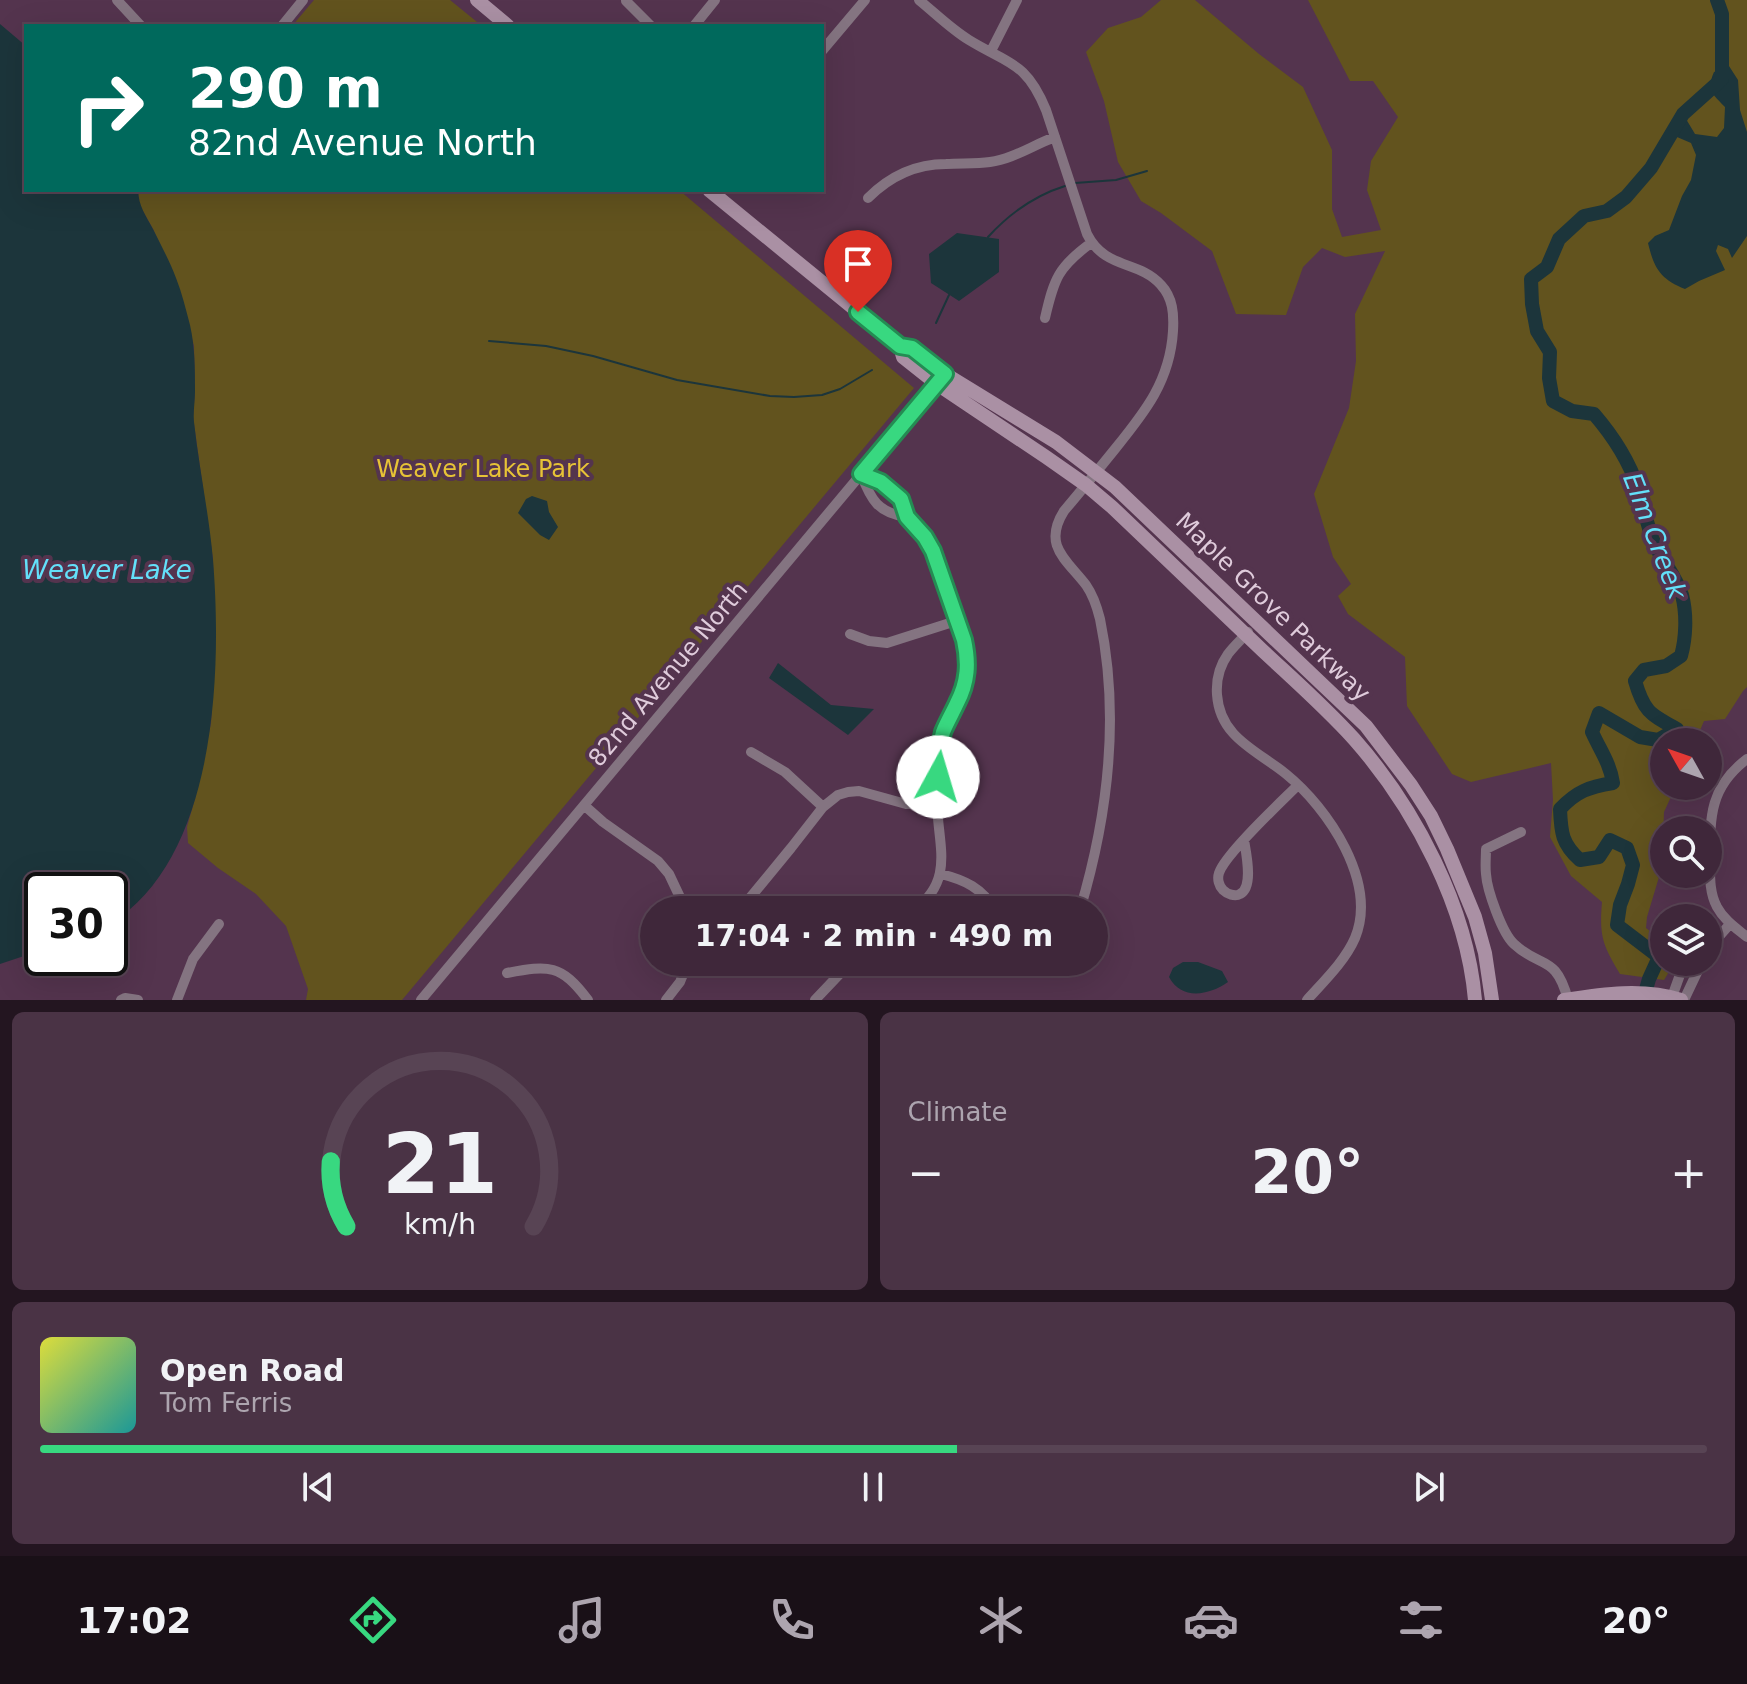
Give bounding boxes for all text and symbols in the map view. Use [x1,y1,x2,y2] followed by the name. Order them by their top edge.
[188,55,383,120] text: 290 m
[56,56,160,160] icon: right
[188,122,537,163] text: 82nd Avenue North
[824,230,892,312] pin
[836,242,880,286] icon: arrive
[376,455,590,483] park label: Weaver Lake Park
[1617,468,1693,604] water label: Elm Creek
[1170,507,1376,707] street label: Maple Grove Parkway
[22,555,192,585] water label: Weaver Lake
[583,576,753,772] street label: 82nd Avenue North
[1650,728,1722,800] north arrow
[1650,728,1722,976] map controls
[896,735,980,819] position arrow
[1650,816,1722,888] button: search
[24,872,128,976] speed limit sign: 30
[1650,904,1722,976] button: layers
[695,918,1053,953] text: 17:04 · 2 min · 490 m
[908,1097,1008,1127] text: Climate
[382,1116,498,1213] text: 21
[1251,1137,1364,1207] text: 20°
[908,1147,944,1198] text: −
[1670,1147,1707,1198] text: +
[404,1207,476,1241] text: km/h
[160,1353,345,1388] text: Open Road
[160,1388,292,1418] text: Tom Ferris
[296,1465,340,1509] icon: previous
[851,1465,895,1509] icon: pause
[1407,1465,1451,1509] icon: next
[345,1592,401,1648] icon: directions
[554,1592,610,1648] icon: music
[764,1592,820,1648] icon: phone
[973,1592,1029,1648] icon: climate
[1183,1592,1239,1648] icon: car
[1393,1592,1449,1648] icon: filters
[77,1600,191,1641] text: 17:02
[1602,1600,1670,1641] text: 20°

